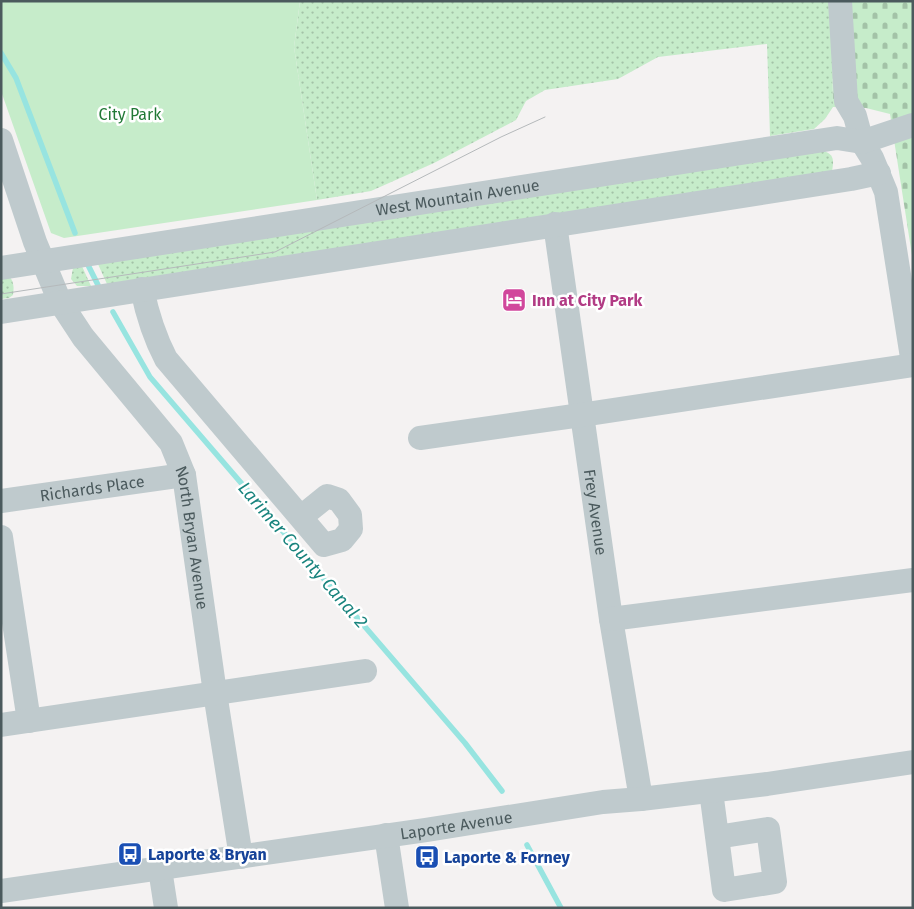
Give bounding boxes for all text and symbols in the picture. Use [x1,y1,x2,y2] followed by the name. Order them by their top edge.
[99,105,162,124] park label: City Park
[374,175,541,220] street label: West Mountain Avenue
[501,287,527,313] hotel icon: Inn at City Park
[532,291,643,310] place label: Inn at City Park
[171,463,212,611] street label: North Bryan Avenue
[580,468,611,557] street label: Frey Avenue
[39,472,146,505] street label: Richards Place
[234,477,373,633] water label: Larimer County Canal 2
[399,807,514,844] street label: Laporte Avenue
[117,841,143,867] bus stop icon: Laporte & Bryan
[414,844,440,870] bus stop icon: Laporte & Forney
[148,845,267,864] place label: Laporte & Bryan
[444,848,571,867] place label: Laporte & Forney

